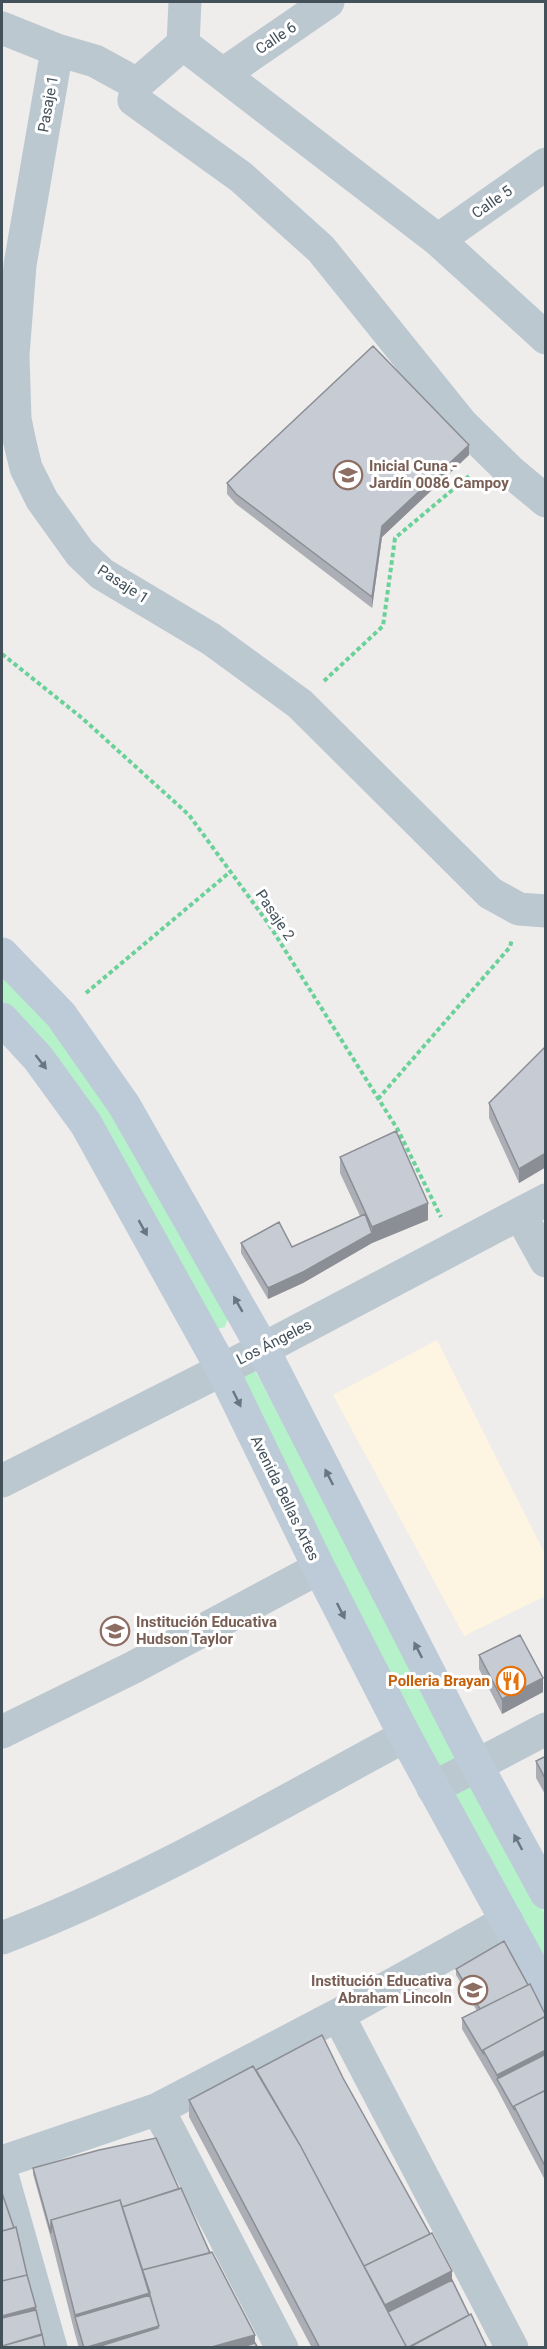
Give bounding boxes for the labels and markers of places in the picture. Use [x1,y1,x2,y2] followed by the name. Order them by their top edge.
[369,457,509,492] place label: Inicial Cuna - Jardín 0086 Campoy
[332,459,364,491] school or university icon: Inicial Cuna - Jardín 0086 Campoy
[136,1613,277,1648] place label: Institución Educativa Hudson Taylor
[99,1615,131,1647] school or university icon: Institución Educativa Hudson Taylor
[495,1665,527,1697] restaurant icon: Polleria Brayan
[388,1672,490,1690] place label: Polleria Brayan
[311,1972,452,2007] place label: Institución Educativa Abraham Lincoln
[457,1974,489,2006] school or university icon: Institución Educativa Abraham Lincoln

